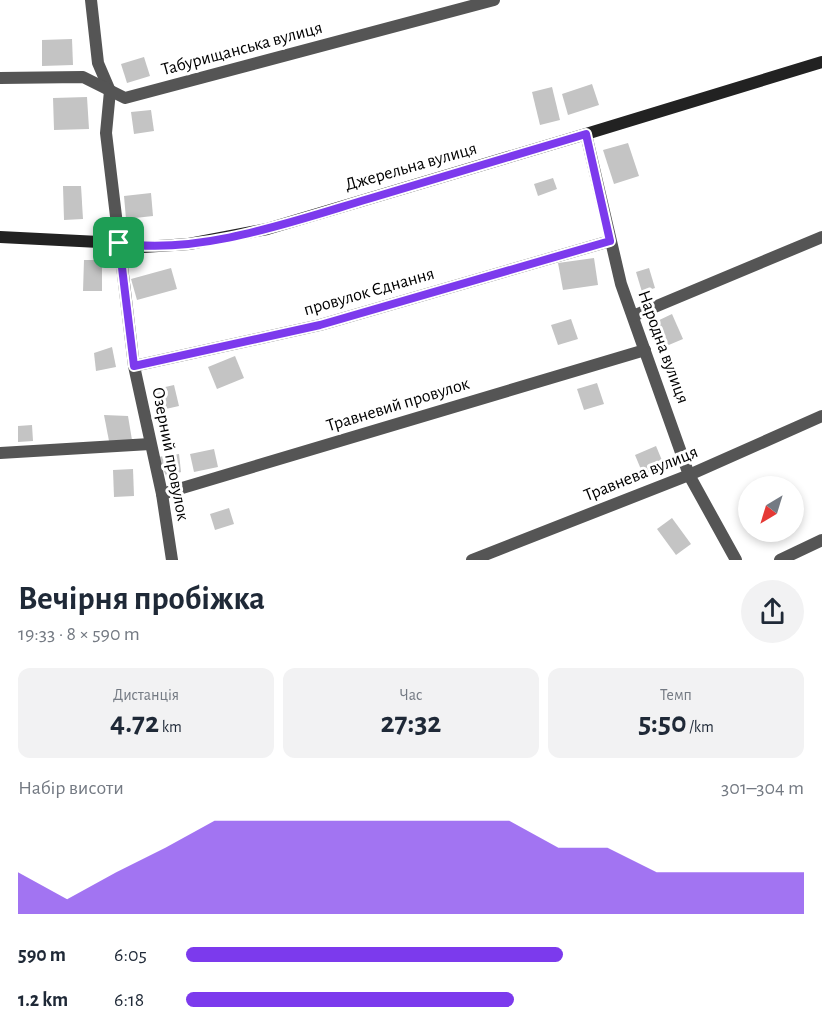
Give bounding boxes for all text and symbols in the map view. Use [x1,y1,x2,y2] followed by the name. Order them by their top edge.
[159,18,324,79] street label: Табурищанська вулиця
[343,140,479,194] street label: Джерельна вулиця
[93,217,144,268] pin
[102,226,135,259] icon: arrive
[302,265,436,319] street label: провулок Єднання
[634,288,692,406] street label: Народна вулиця
[324,374,472,435] street label: Травневий провулок
[148,386,192,523] street label: Озерний провулок
[581,443,701,505] street label: Травнева вулиця
[738,476,804,542] north arrow
[738,476,804,542] map controls
[741,580,804,643] button: share
[18,583,265,616] text: Вечірня пробіжка
[18,624,140,644] text: 19:33 · 8 × 590 m
[113,687,179,703] text: Дистанція
[400,687,422,703] text: Час
[660,687,692,703] text: Темп
[110,708,159,738] text: 4.72
[380,708,442,738] text: 27:32
[638,708,687,738] text: 5:50
[159,719,182,735] text: km
[687,719,714,735] text: /km
[18,778,124,798] text: Набір висоти
[721,778,804,798] text: 301–304 m
[18,945,66,965] text: 590 m
[114,945,147,965] text: 6:05
[18,990,68,1010] text: 1.2 km
[114,990,144,1010] text: 6:18

